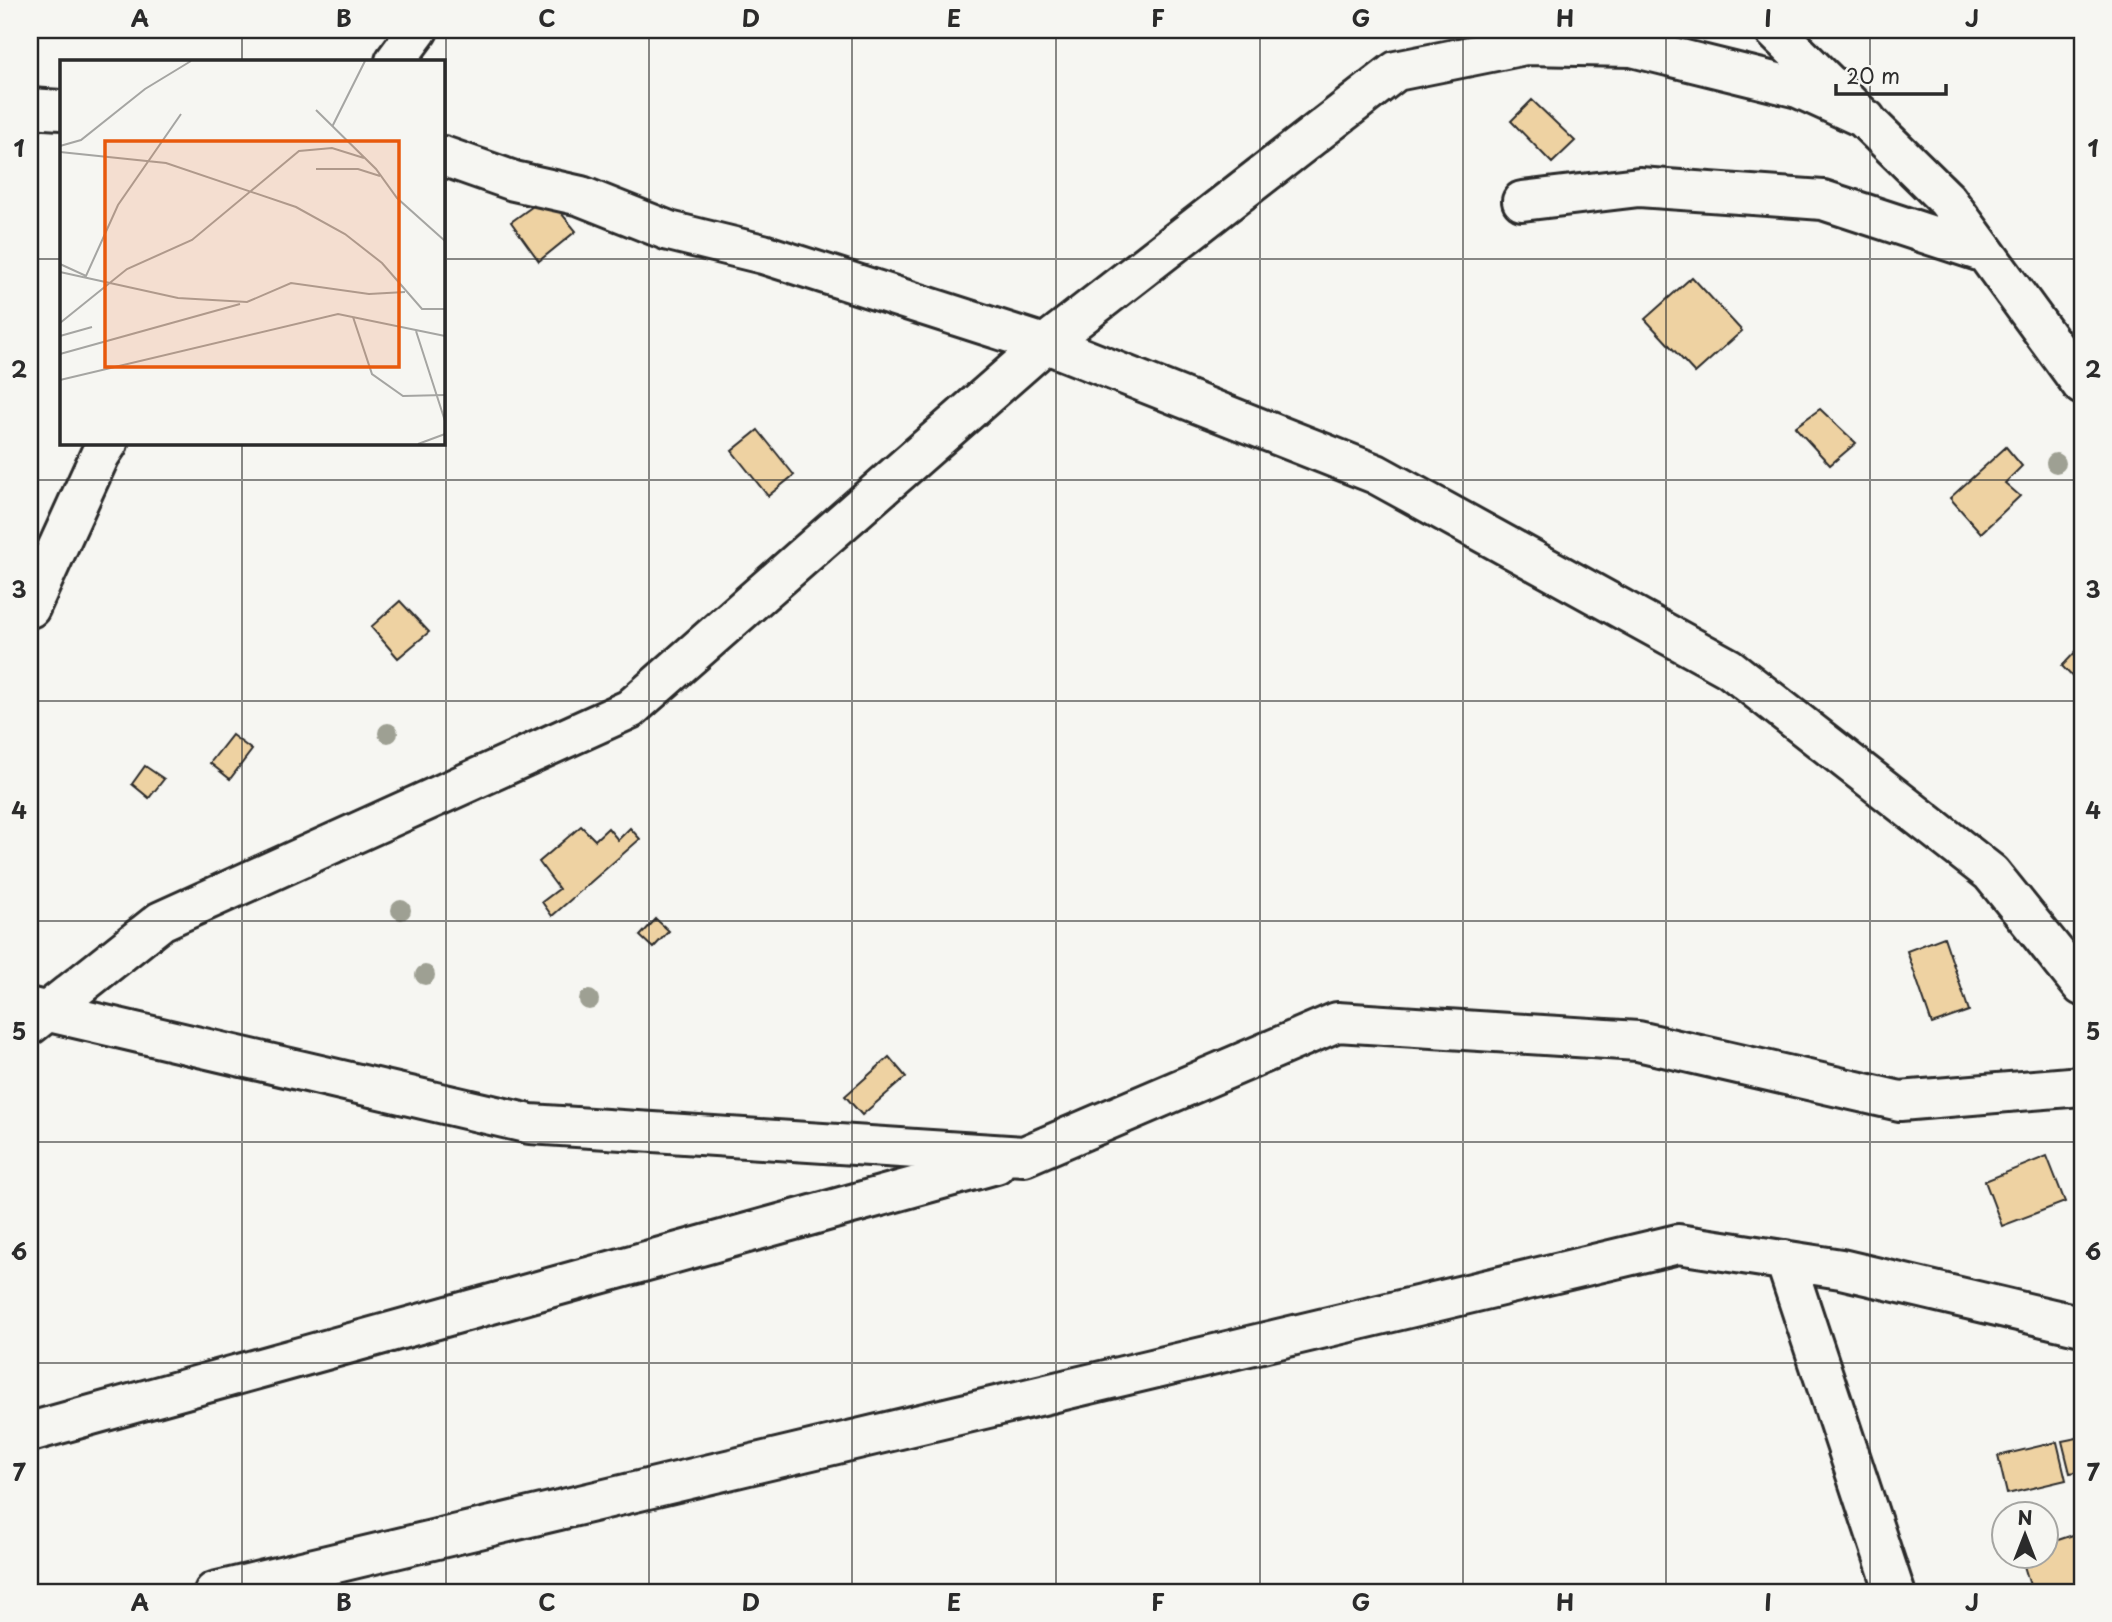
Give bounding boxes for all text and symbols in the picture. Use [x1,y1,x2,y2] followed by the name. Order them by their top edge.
[131,0,149,35] text: A
[336,0,352,35] text: B
[538,0,556,35] text: C
[742,0,760,35] text: D
[947,0,961,35] text: E
[1151,0,1165,35] text: F
[1352,0,1370,35] text: G
[1556,0,1574,35] text: H
[1764,0,1772,35] text: I
[1965,0,1979,35] text: J
[1836,52,1946,96] scale bar
[1846,59,1900,91] text: 20 m
[60,60,444,444] inset map
[14,130,25,165] text: 1
[2088,130,2099,165] text: 1
[11,351,27,386] text: 2
[2085,351,2101,386] text: 2
[11,571,27,606] text: 3
[2085,571,2101,606] text: 3
[11,792,27,827] text: 4
[2085,792,2101,827] text: 4
[12,1013,26,1048] text: 5
[2086,1013,2100,1048] text: 5
[11,1233,27,1268] text: 6
[2085,1233,2101,1268] text: 6
[12,1454,26,1489] text: 7
[2086,1454,2100,1489] text: 7
[1990,1500,2060,1570] north arrow
[2017,1503,2033,1531] text: N
[131,1584,149,1619] text: A
[336,1584,352,1619] text: B
[538,1584,556,1619] text: C
[742,1584,760,1619] text: D
[947,1584,961,1619] text: E
[1151,1584,1165,1619] text: F
[1352,1584,1370,1619] text: G
[1556,1584,1574,1619] text: H
[1764,1584,1772,1619] text: I
[1965,1584,1979,1619] text: J

